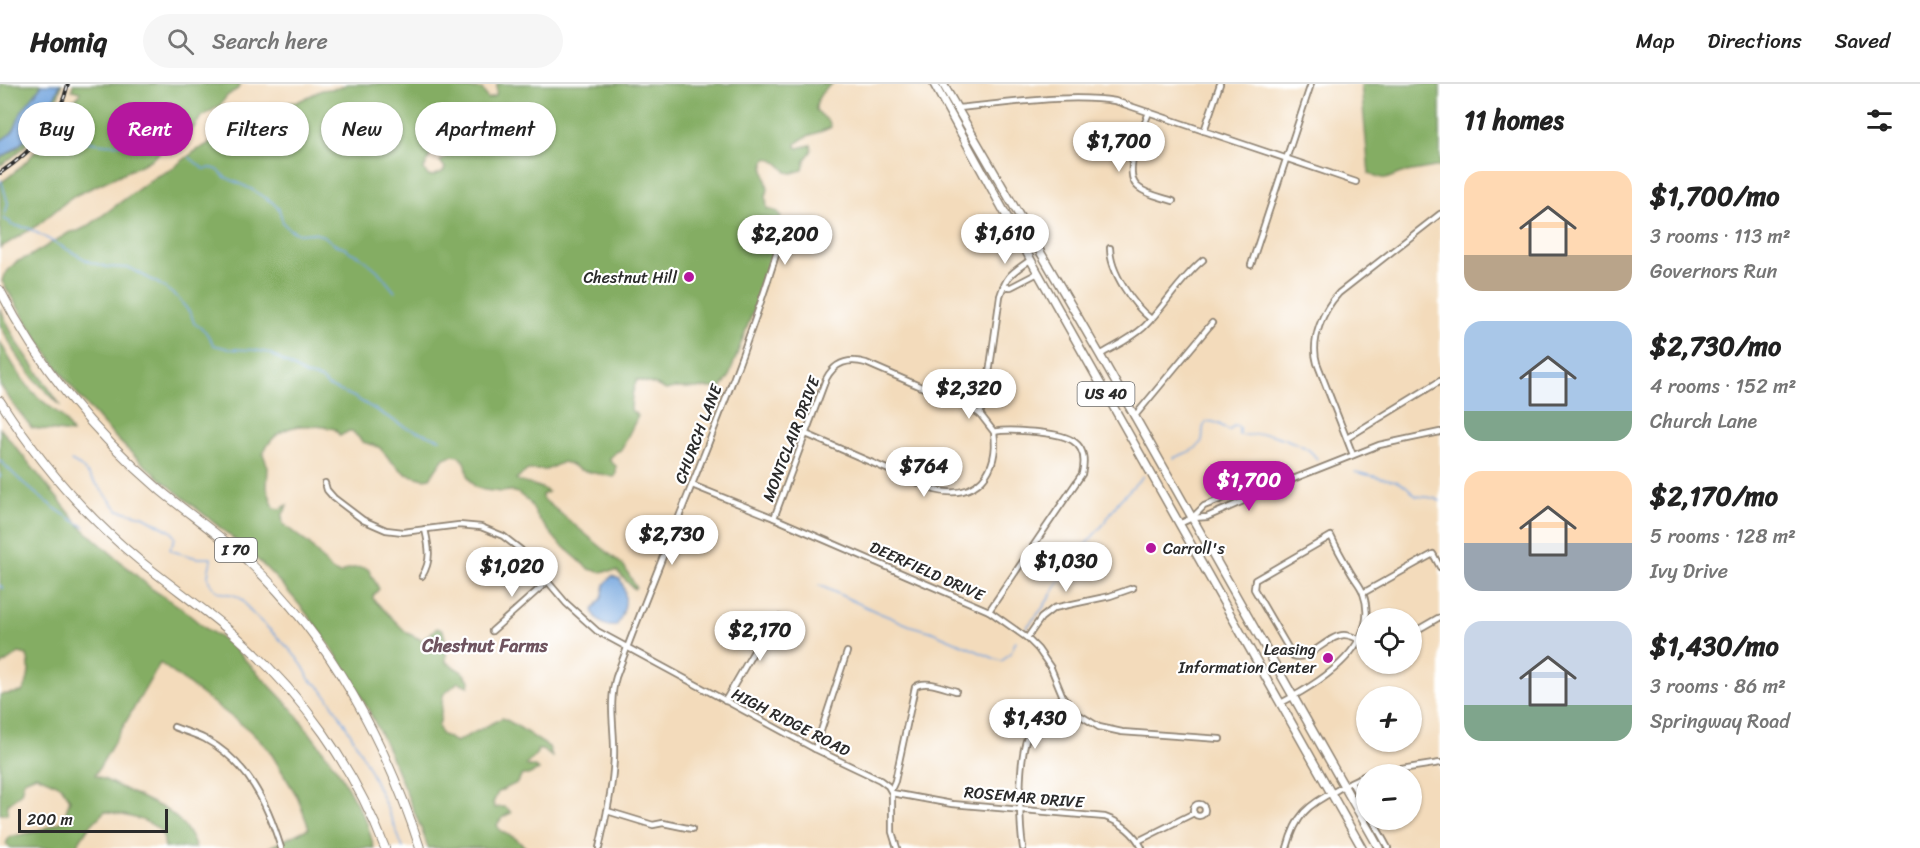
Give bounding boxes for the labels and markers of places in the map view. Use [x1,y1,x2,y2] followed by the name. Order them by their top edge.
[1070,122,1168,173] pin: $1,700
[956,214,1054,265] pin: $1,610
[736,215,834,266] pin: $2,200
[583,263,677,292] place label: Chestnut Hill
[682,270,696,284] marker: Chestnut Hill
[920,369,1018,420] pin: $2,320
[888,447,960,498] pin: $764
[1200,461,1298,512] pin: $1,700
[623,515,721,566] pin: $2,730
[1163,534,1225,563] place label: Carroll's
[1144,541,1158,555] marker: Carroll's
[1017,542,1115,593] pin: $1,030
[463,547,561,598] pin: $1,020
[711,611,809,662] pin: $2,170
[1178,635,1317,682] place label: Leasing Information Center
[1321,651,1335,665] marker: Leasing Information Center
[986,699,1084,750] pin: $1,430

